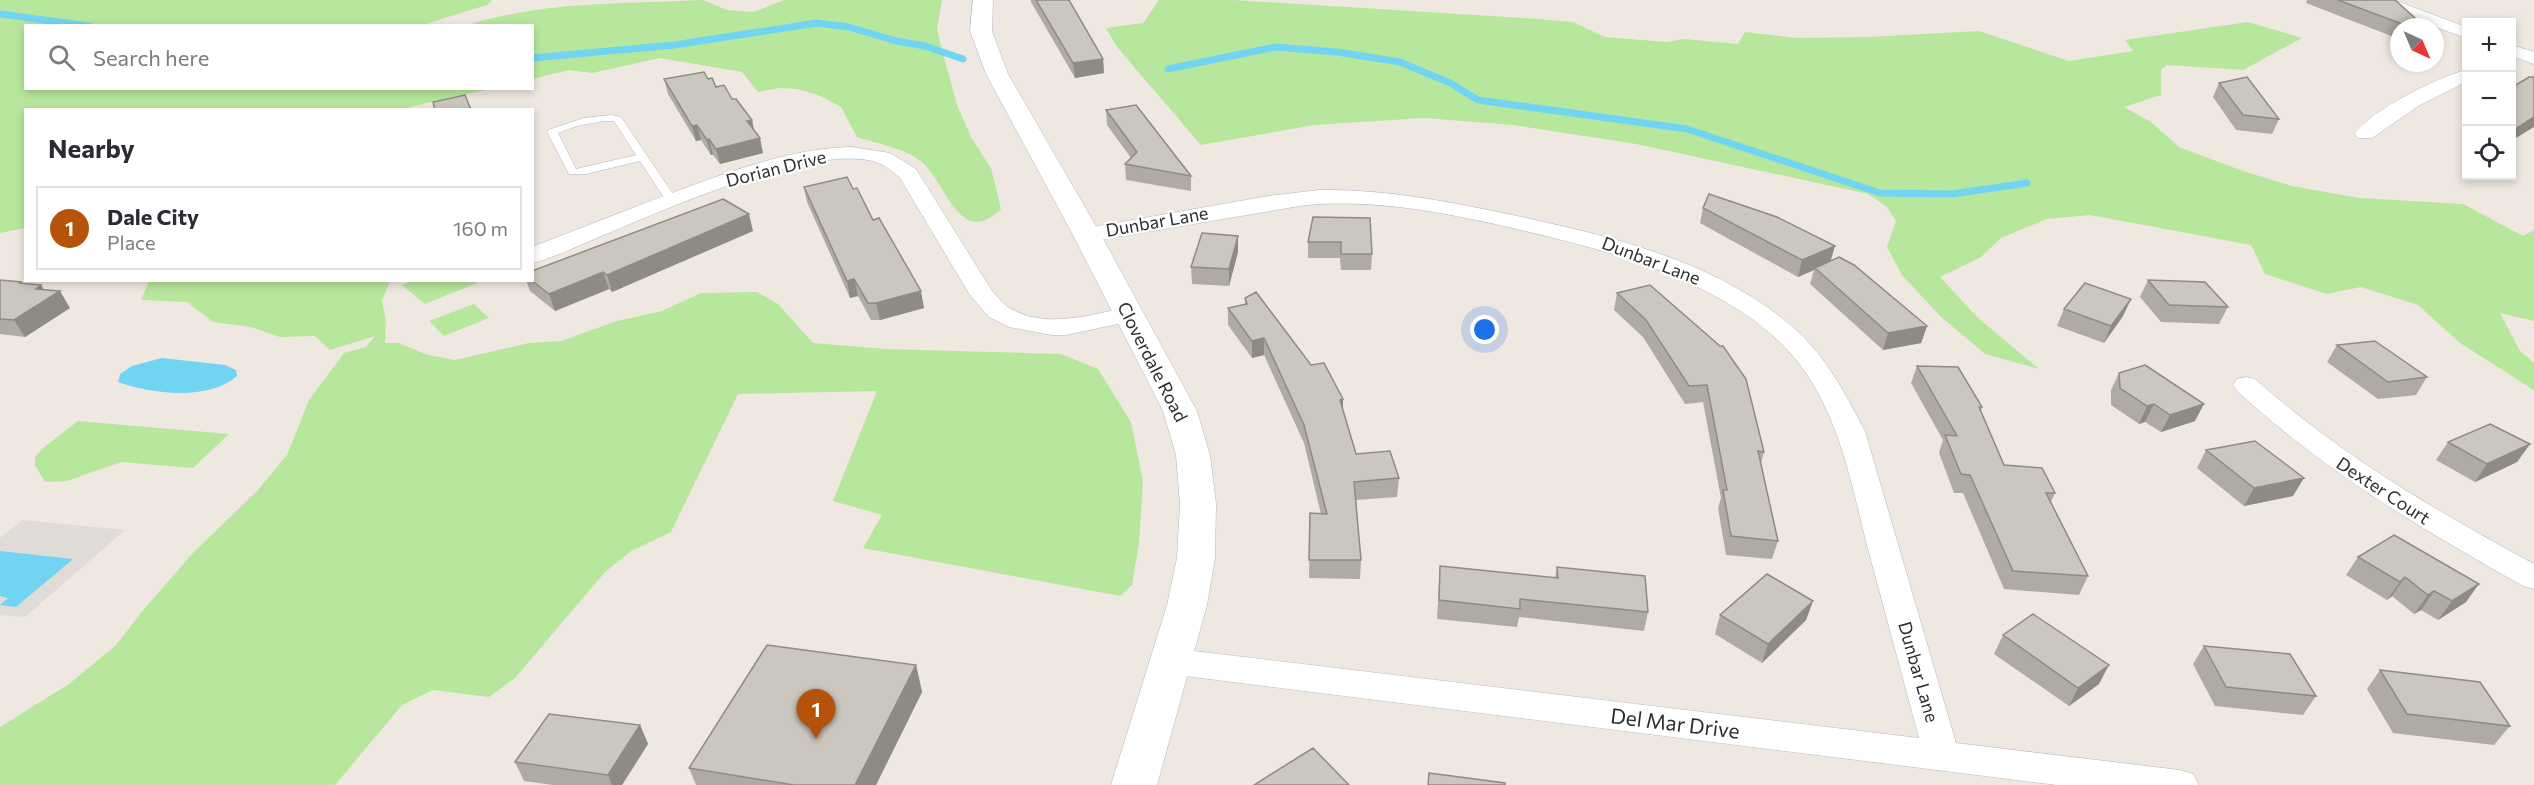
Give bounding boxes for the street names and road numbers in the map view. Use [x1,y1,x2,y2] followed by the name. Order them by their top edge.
[723,145,828,191] street label: Dorian Drive
[1104,201,1210,241] street label: Dunbar Lane
[1599,231,1704,289] street label: Dunbar Lane
[1113,298,1193,425] street label: Cloverdale Road
[2333,452,2435,529] street label: Dexter Court
[1894,619,1944,725] street label: Dunbar Lane
[1609,702,1741,743] street label: Del Mar Drive

